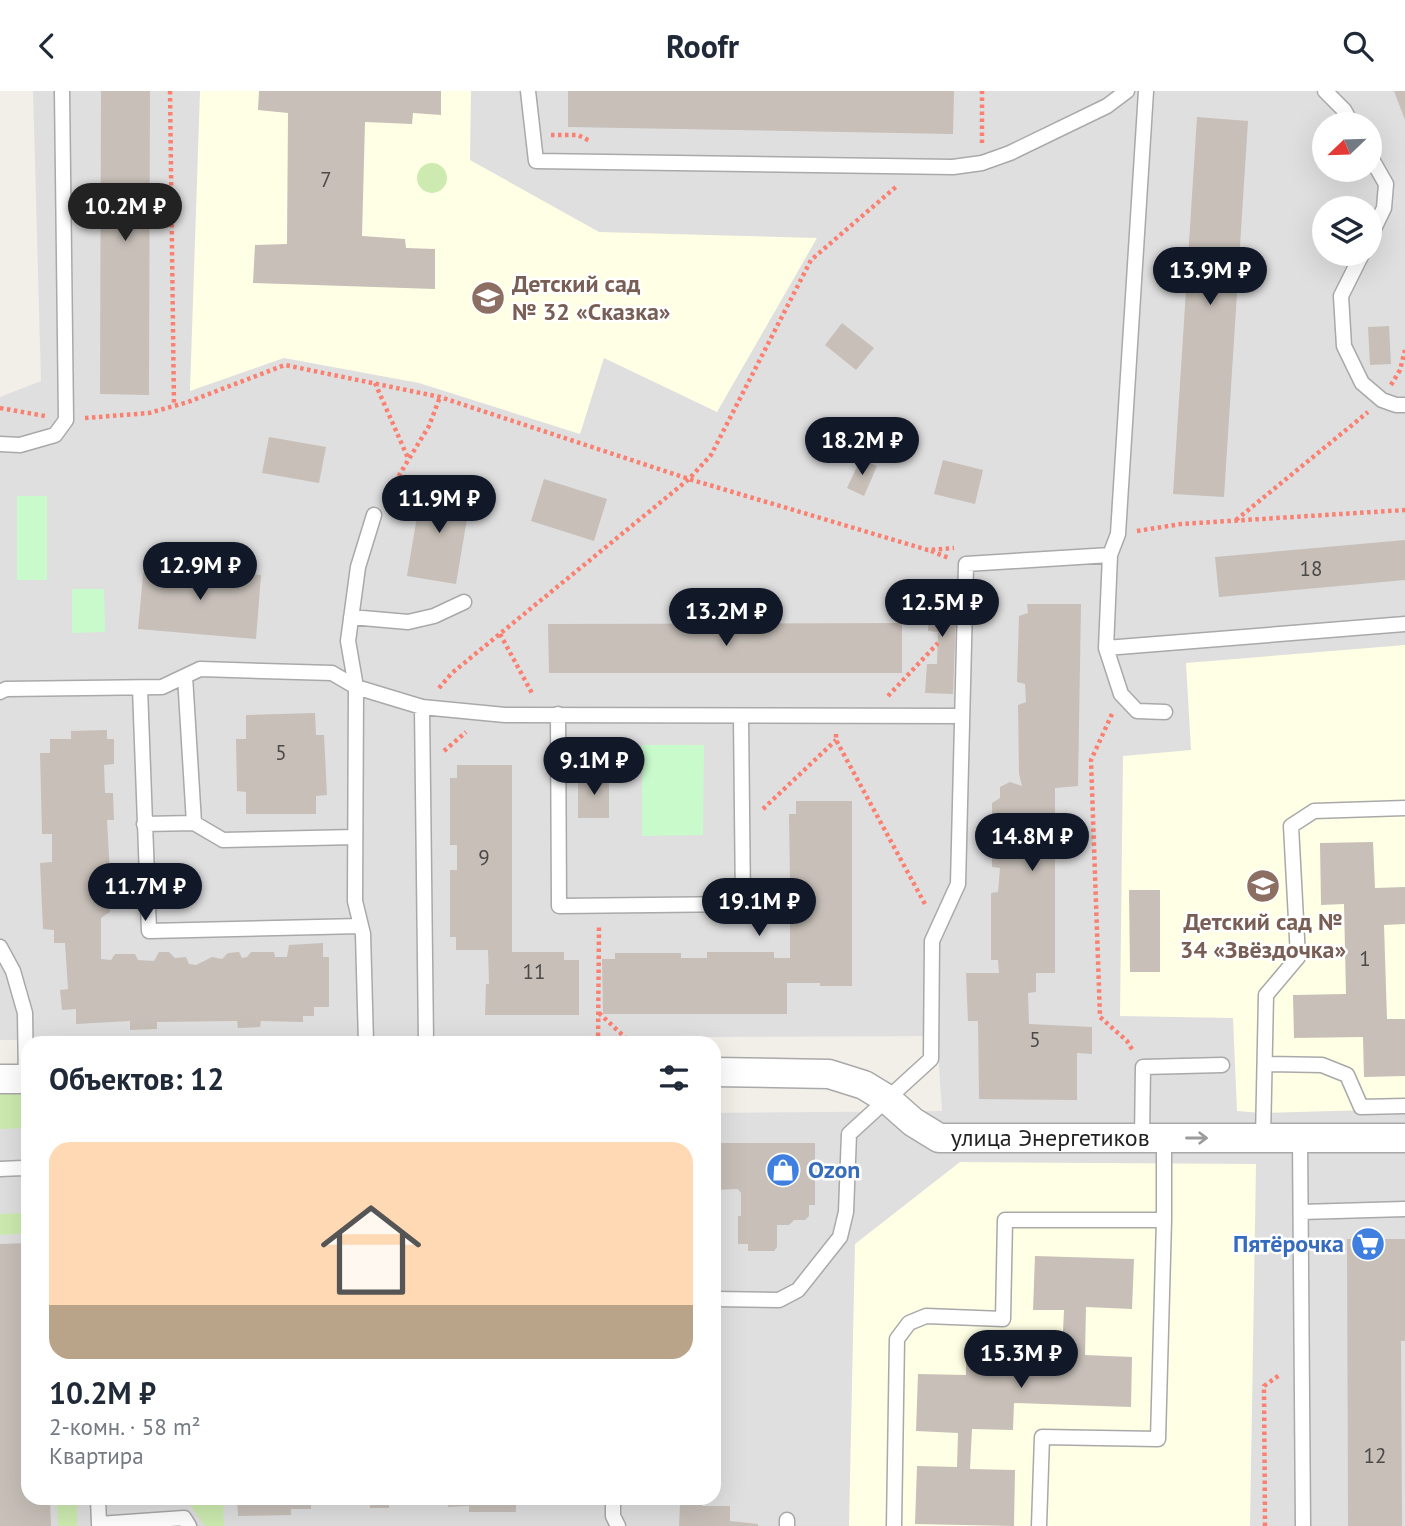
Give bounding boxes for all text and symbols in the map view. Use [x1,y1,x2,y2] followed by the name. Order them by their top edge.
[666,25,739,67] text: Roofr
[28,27,66,65] icon: back
[1339,27,1377,65] icon: search
[1312,112,1382,182] north arrow
[1312,112,1382,266] map controls
[320,166,332,193] house number: 7
[60,183,190,243] pin: 10.2M ₽
[84,191,166,220] text: 10.2M ₽
[1312,196,1382,266] button: layers
[1145,247,1275,307] pin: 13.9M ₽
[1169,255,1251,284] text: 13.9M ₽
[512,268,671,327] place label: Детский сад № 32 «Сказка»
[469,279,507,317] school or university icon: Детский сад № 32 «Сказка»
[797,417,927,477] pin: 18.2M ₽
[821,425,903,454] text: 18.2M ₽
[374,475,504,535] pin: 11.9M ₽
[398,483,480,512] text: 11.9M ₽
[135,543,265,602] pin: 12.9M ₽
[159,550,241,579] text: 12.9M ₽
[1300,555,1322,582] house number: 18
[877,580,1007,639] pin: 12.5M ₽
[901,587,983,616] text: 12.5M ₽
[661,589,791,648] pin: 13.2M ₽
[685,596,767,625] text: 13.2M ₽
[537,737,651,797] pin: 9.1M ₽
[275,739,287,766] house number: 5
[559,745,629,774] text: 9.1M ₽
[967,813,1097,873] pin: 14.8M ₽
[991,821,1073,850] text: 14.8M ₽
[478,844,490,871] house number: 9
[80,863,210,923] pin: 11.7M ₽
[1244,867,1282,905] school or university icon: Детский сад № 34 «Звёздочка»
[104,871,186,900] text: 11.7M ₽
[694,879,824,938] pin: 19.1M ₽
[718,886,800,915] text: 19.1M ₽
[1180,906,1346,965] place label: Детский сад № 34 «Звёздочка»
[1359,945,1371,972] house number: 1
[523,958,545,985] house number: 11
[1029,1026,1041,1053] house number: 5
[49,1059,224,1098] text: Объектов: 12
[655,1059,693,1097] icon: filters
[951,1122,1150,1153] street label: улица Энергетиков
[1185,1131,1208,1145] one-way arrow
[764,1151,802,1189] shop icon: Ozon
[808,1154,860,1185] place label: Ozon
[308,1187,434,1313] icon: home
[1349,1225,1387,1263] supermarket icon: Пятёрочка
[1233,1228,1344,1259] place label: Пятёрочка
[956,1331,1086,1390] pin: 15.3M ₽
[980,1338,1062,1367] text: 15.3M ₽
[49,1373,156,1412] text: 10.2M ₽
[49,1412,201,1441] text: 2-комн. · 58 m²
[49,1441,144,1470] text: Квартира
[1364,1442,1386,1469] house number: 12

